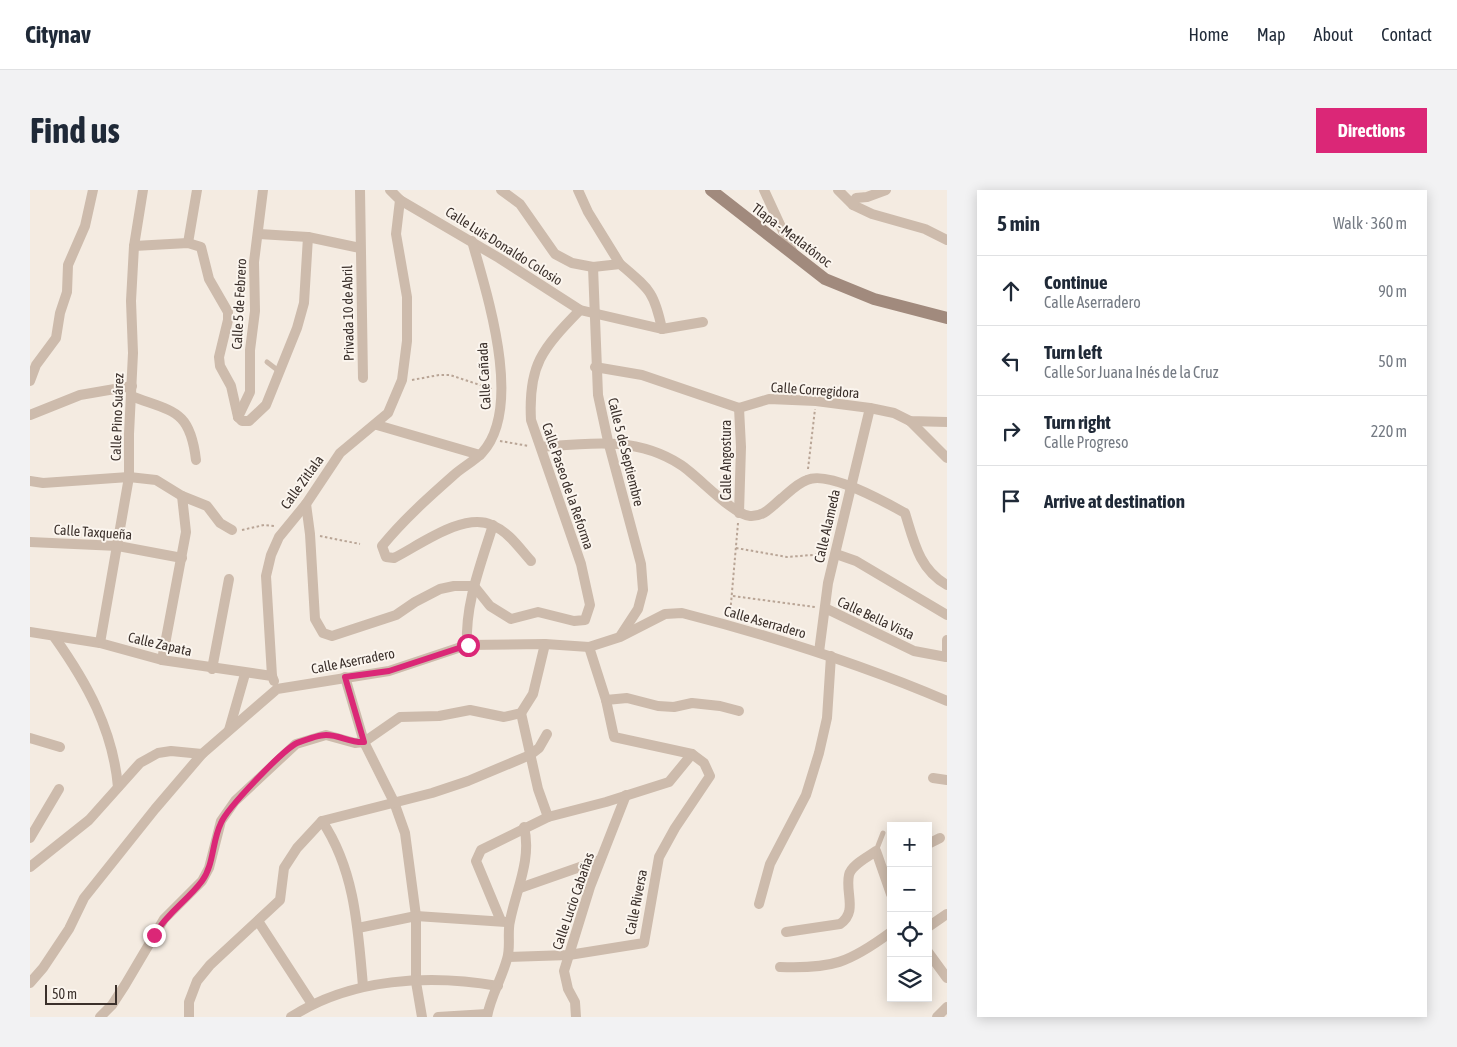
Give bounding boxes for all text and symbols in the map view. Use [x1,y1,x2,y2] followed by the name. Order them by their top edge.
[25,21,91,48] text: Citynav
[1189,24,1229,45] text: Home
[1257,24,1286,45] text: Map
[1314,24,1353,45] text: About
[1381,24,1432,45] text: Contact
[1316,108,1427,153] button: Directions
[30,110,120,150] text: Find us
[749,200,836,271] street label: Tlapa - Metlatónoc
[443,203,565,289] street label: Calle Luis Donaldo Colosio
[997,211,1040,235] text: 5 min
[1333,214,1407,232] text: Walk · 360 m
[229,258,249,350] street label: Calle 5 de Febrero
[339,265,357,361] street label: Privada 10 de Abril
[1044,271,1108,293] text: Continue
[997,277,1025,305] icon: ahead
[1378,282,1407,300] text: 90 m
[1044,293,1141,311] text: Calle Aserradero
[1044,341,1102,363] text: Turn left
[474,342,494,410] street label: Calle Cañada
[997,347,1025,375] icon: left
[1378,352,1407,370] text: 50 m
[1044,363,1219,381] text: Calle Sor Juana Inés de la Cruz
[107,373,127,461] street label: Calle Pino Suárez
[770,379,860,401] street label: Calle Corregidora
[605,396,647,508] street label: Calle 5 de Septiembre
[1044,411,1111,433] text: Turn right
[997,417,1025,445] icon: right
[718,420,734,500] street label: Calle Angostura
[539,421,597,551] street label: Calle Paseo de la Reforma
[1371,422,1407,440] text: 220 m
[1044,433,1129,451] text: Calle Progreso
[277,452,327,512] street label: Calle Zitlala
[997,487,1025,515] icon: arrive
[811,488,843,564] street label: Calle Alameda
[1044,490,1185,512] text: Arrive at destination
[53,521,133,543] street label: Calle Taxqueña
[835,593,917,643] street label: Calle Bella Vista
[722,603,808,641] street label: Calle Aserradero
[127,629,193,659] street label: Calle Zapata
[457,634,480,657] route start
[310,645,396,677] street label: Calle Aserradero
[887,822,932,1002] map controls
[887,822,932,867] button: +
[549,850,597,952] street label: Calle Lucio Cabañas
[887,867,932,912] button: −
[622,868,650,936] street label: Calle Riversa
[887,912,932,957] button: locate
[143,924,166,947] route end
[887,957,932,1002] button: layers
[45,982,118,1005] scale bar
[52,986,77,1002] text: 50 m

